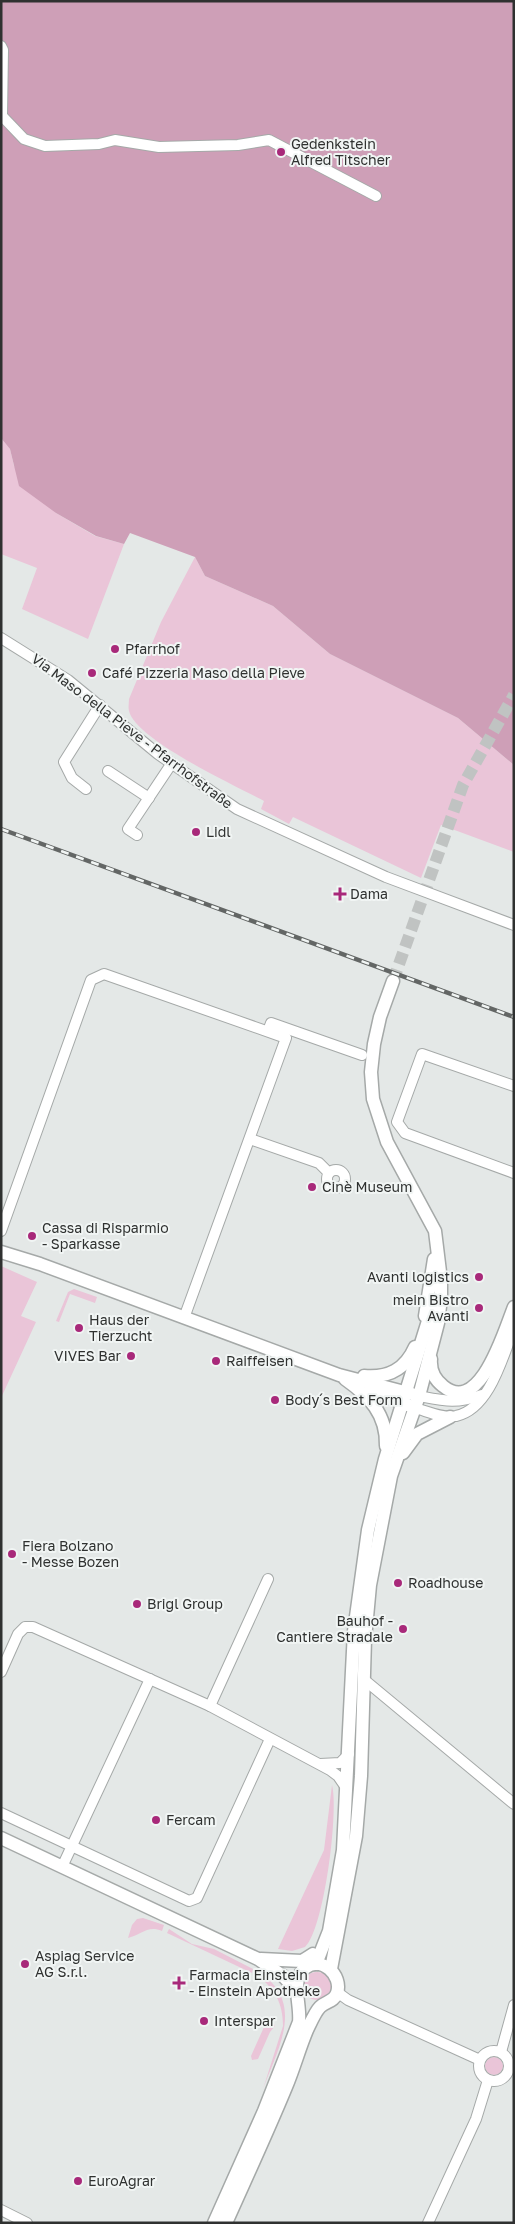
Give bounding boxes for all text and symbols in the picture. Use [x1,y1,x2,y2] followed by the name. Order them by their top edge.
[291,135,391,168] place label: Gedenkstein Alfred Titscher
[275,146,287,158] marker: Gedenkstein Alfred Titscher
[125,640,180,657] place label: Pfarrhof
[109,643,121,655] marker: Pfarrhof
[29,649,236,812] street label: Via Maso della Pieve - Pfarrhofstraße
[102,664,305,681] place label: Café Pizzeria Maso della Pieve
[86,667,98,679] marker: Café Pizzeria Maso della Pieve
[206,823,231,840] place label: Lidl
[190,826,202,838] marker: Lidl
[350,885,388,902] place label: Dama
[334,888,346,900] marker: Dama
[322,1178,412,1195] place label: Cinè Museum
[306,1181,318,1193] marker: Cinè Museum
[42,1219,169,1252] place label: Cassa di Risparmio - Sparkasse
[26,1230,38,1242] marker: Cassa di Risparmio - Sparkasse
[367,1268,469,1285] place label: Avanti logistics
[473,1271,485,1283] marker: Avanti logistics
[393,1291,469,1324] place label: mein Bistro Avanti
[473,1302,485,1314] marker: mein Bistro Avanti
[89,1311,152,1344] place label: Haus der Tierzucht
[73,1322,85,1334] marker: Haus der Tierzucht
[54,1347,122,1364] place label: VIVES Bar
[125,1350,137,1362] marker: VIVES Bar
[226,1352,293,1369] place label: Raiffeisen
[210,1355,222,1367] marker: Raiffeisen
[285,1391,402,1408] place label: Body´s Best Form
[269,1394,281,1406] marker: Body´s Best Form
[22,1537,119,1570] place label: Fiera Bolzano - Messe Bozen
[6,1548,18,1560] marker: Fiera Bolzano - Messe Bozen
[408,1574,483,1591] place label: Roadhouse
[392,1577,404,1589] marker: Roadhouse
[147,1595,223,1612] place label: Brigl Group
[131,1598,143,1610] marker: Brigl Group
[276,1612,393,1645] place label: Bauhof - Cantiere Stradale
[397,1623,409,1635] marker: Bauhof - Cantiere Stradale
[166,1811,216,1828] place label: Fercam
[150,1814,162,1826] marker: Fercam
[35,1947,134,1980] place label: Aspiag Service AG S.r.l.
[19,1958,31,1970] marker: Aspiag Service AG S.r.l.
[189,1966,320,1999] place label: Farmacia Einstein - Einstein Apotheke
[173,1977,185,1989] marker: Farmacia Einstein - Einstein Apotheke
[214,2012,276,2029] place label: Interspar
[198,2015,210,2027] marker: Interspar
[88,2172,156,2189] place label: EuroAgrar
[72,2175,84,2187] marker: EuroAgrar

